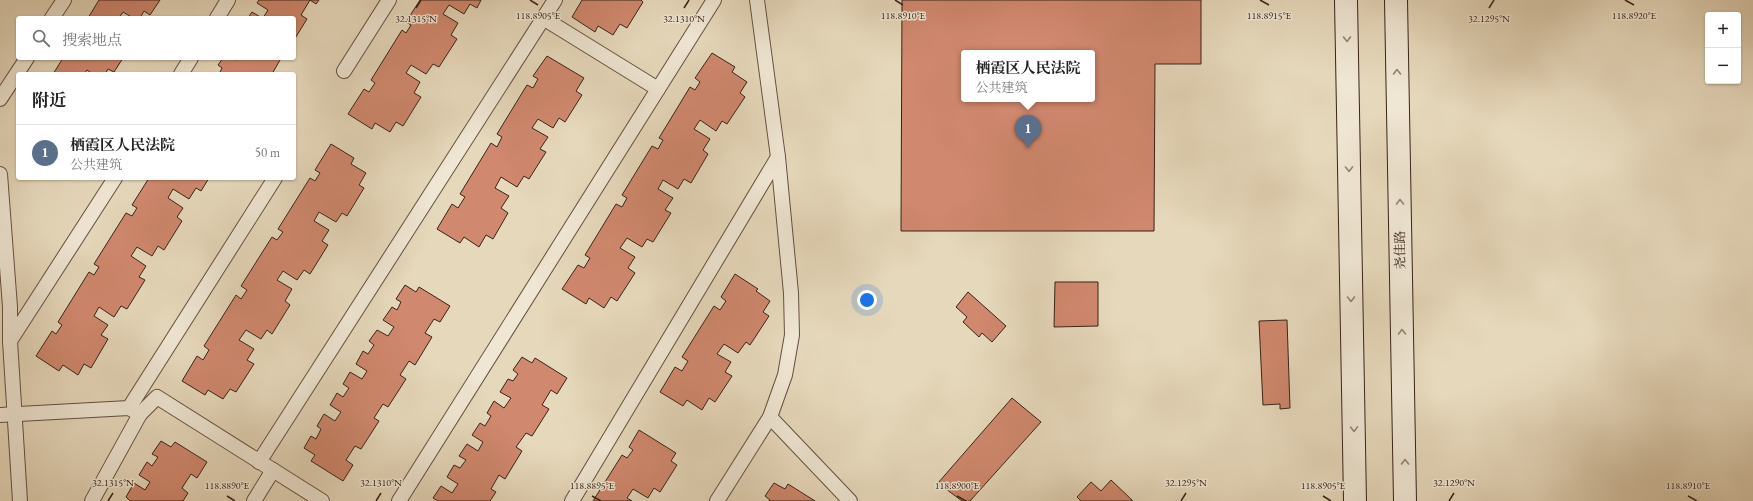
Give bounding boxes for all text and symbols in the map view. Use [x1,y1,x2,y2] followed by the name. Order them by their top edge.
[516,9,561,22] text: 118.8905°E
[881,9,926,22] text: 118.8910°E
[1247,9,1292,22] text: 118.8915°E
[1612,9,1657,22] text: 118.8920°E
[395,12,437,25] text: 32.1315°N
[663,12,705,25] text: 32.1310°N
[1468,12,1510,25] text: 32.1295°N
[1705,12,1741,84] map controls
[1705,12,1741,48] button: +
[16,16,296,60] search box
[30,27,52,49] icon: search
[62,30,122,49] text: 搜索地点
[1343,36,1351,42] one-way arrow
[1705,48,1741,84] button: −
[961,50,1095,102] popup
[975,58,1081,77] text: 栖霞区人民法院
[1393,69,1401,75] one-way arrow
[975,79,1028,96] text: 公共建筑
[32,89,66,111] text: 附近
[1015,115,1041,148] pin: 1
[70,135,175,154] text: 栖霞区人民法院
[42,144,48,161] text: 1
[255,144,280,161] text: 50 m
[70,156,122,173] text: 公共建筑
[1345,166,1353,172] one-way arrow
[1395,199,1404,205] one-way arrow
[1391,230,1409,270] street label: 尧佳路
[857,290,877,310] your location
[1347,296,1356,302] one-way arrow
[1398,329,1406,335] one-way arrow
[1350,426,1358,432] one-way arrow
[1400,459,1409,465] one-way arrow
[92,476,134,489] text: 32.1315°N
[360,476,402,489] text: 32.1310°N
[1165,476,1207,489] text: 32.1295°N
[1433,476,1475,489] text: 32.1290°N
[205,479,250,492] text: 118.8890°E
[570,479,615,492] text: 118.8895°E
[935,479,980,492] text: 118.8900°E
[1301,479,1346,492] text: 118.8905°E
[1666,479,1711,492] text: 118.8910°E

